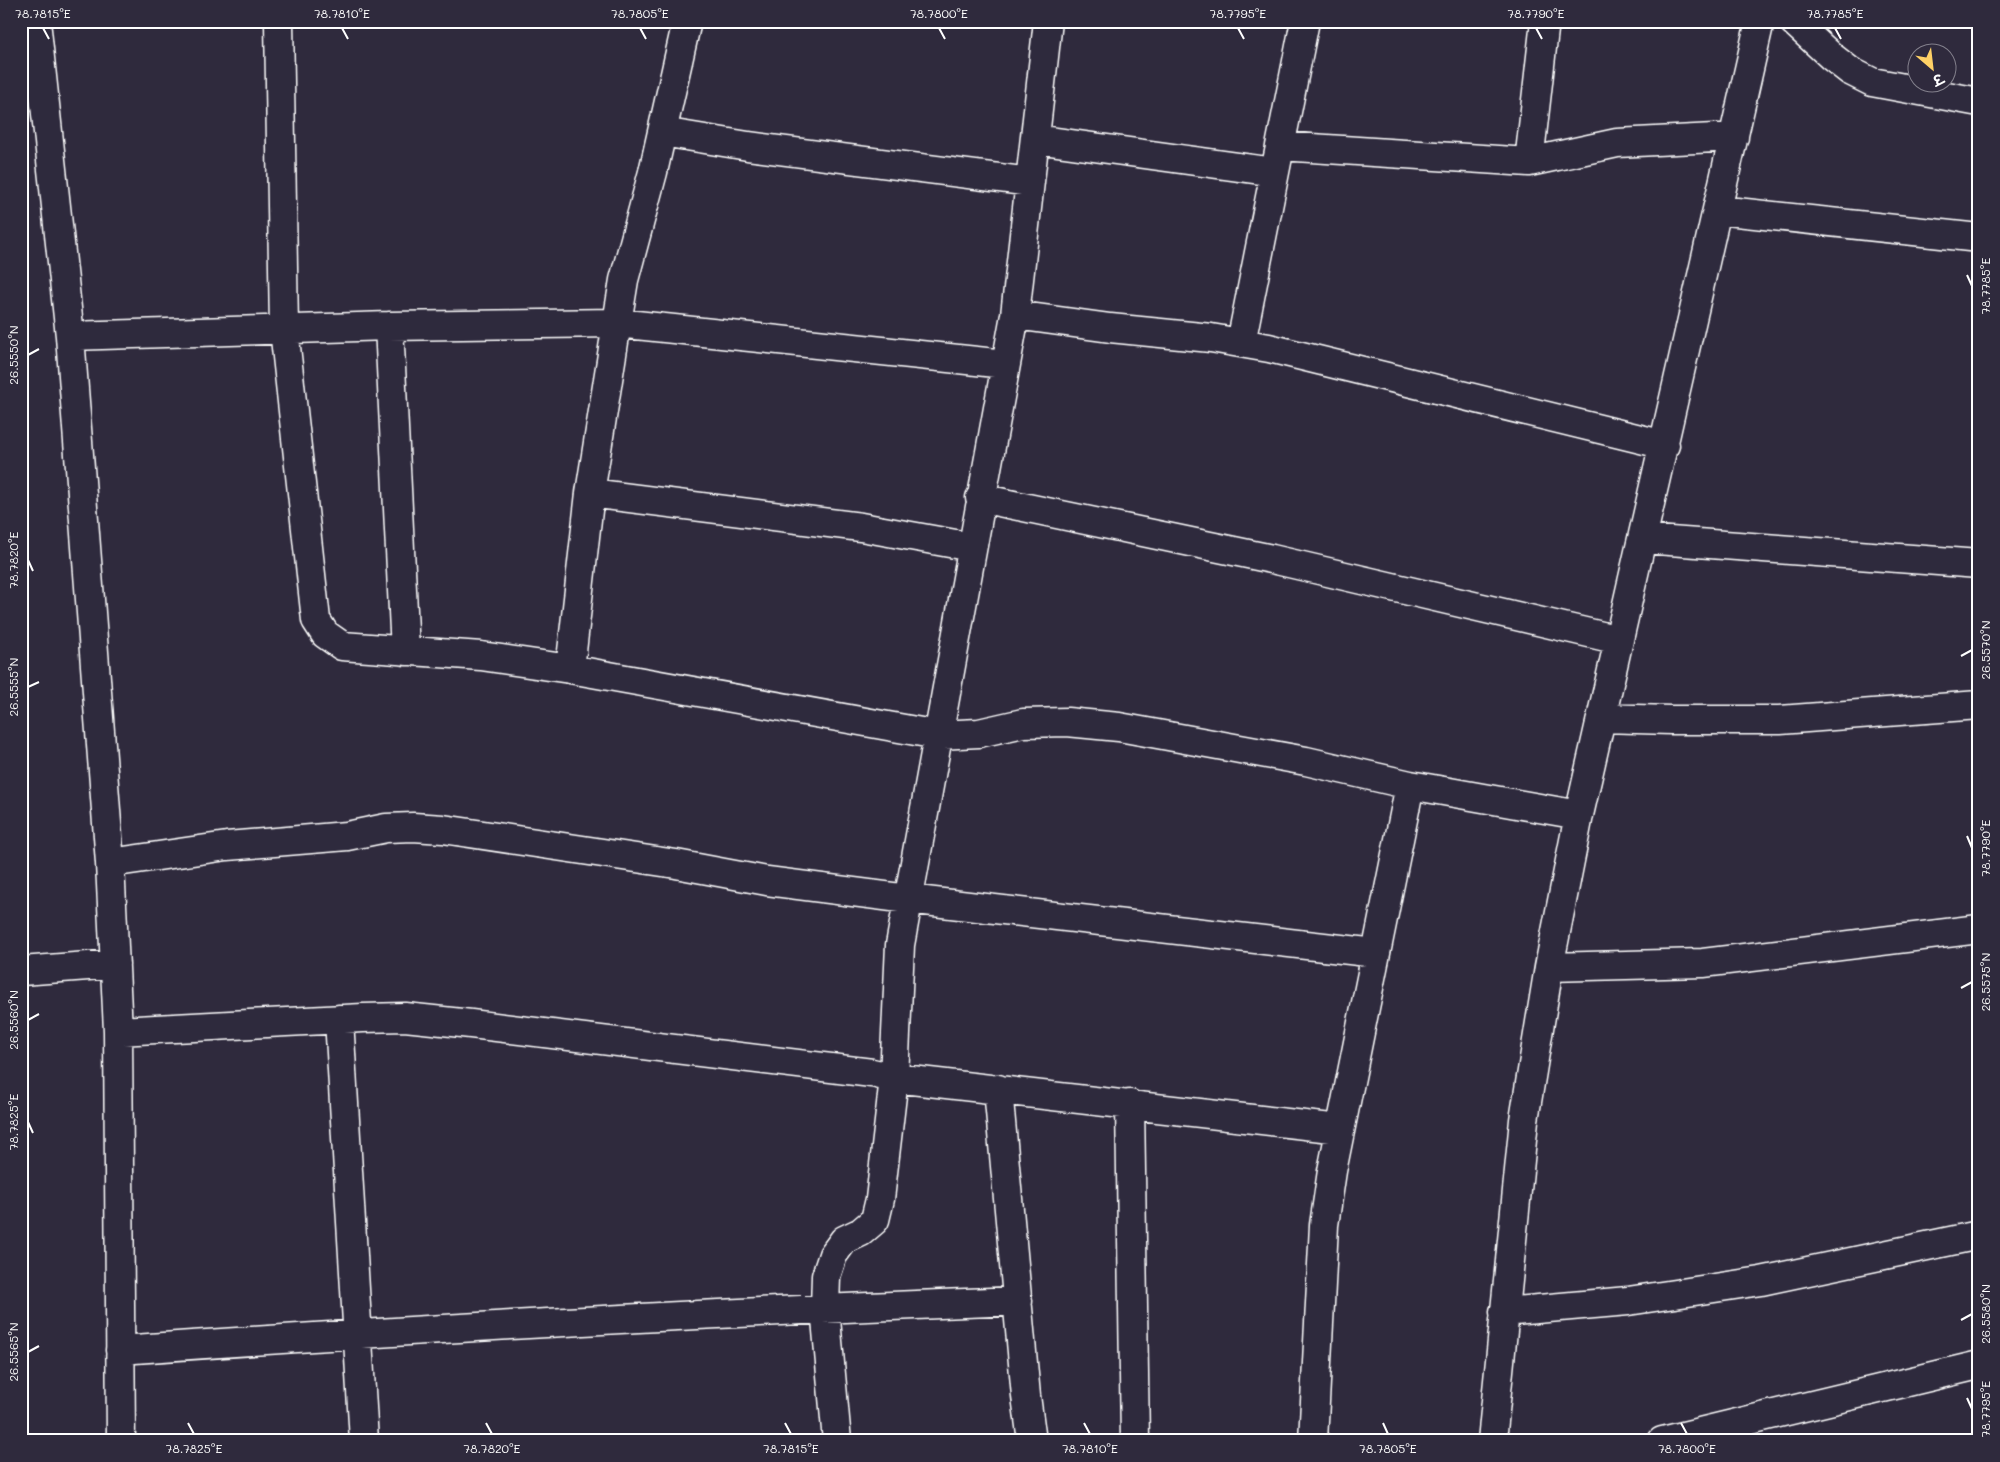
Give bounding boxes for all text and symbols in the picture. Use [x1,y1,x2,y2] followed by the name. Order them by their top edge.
[15,5,71,21] text: 78.7815°E
[314,5,370,21] text: 78.7810°E
[611,5,669,21] text: 78.7805°E
[910,5,968,21] text: 78.7800°E
[1210,5,1266,21] text: 78.7795°E
[1508,5,1565,21] text: 78.7790°E
[1807,5,1863,21] text: 78.7785°E
[1908,42,1958,92] north arrow
[1928,68,1949,91] text: उ
[1977,258,1993,314] text: 78.7785°E
[5,325,21,385] text: 26.5550°N
[5,531,21,589] text: 78.7820°E
[1977,620,1993,680] text: 26.5570°N
[5,658,21,716] text: 26.5555°N
[1977,819,1993,876] text: 78.7790°E
[1977,953,1993,1011] text: 26.5575°N
[5,990,21,1050] text: 26.5560°N
[5,1094,21,1150] text: 78.7825°E
[1977,1284,1993,1344] text: 26.5580°N
[5,1322,21,1382] text: 26.5565°N
[1977,1381,1993,1437] text: 78.7795°E
[166,1440,222,1456] text: 78.7825°E
[463,1440,521,1456] text: 78.7820°E
[763,1440,819,1456] text: 78.7815°E
[1062,1440,1118,1456] text: 78.7810°E
[1359,1440,1417,1456] text: 78.7805°E
[1658,1440,1716,1456] text: 78.7800°E

